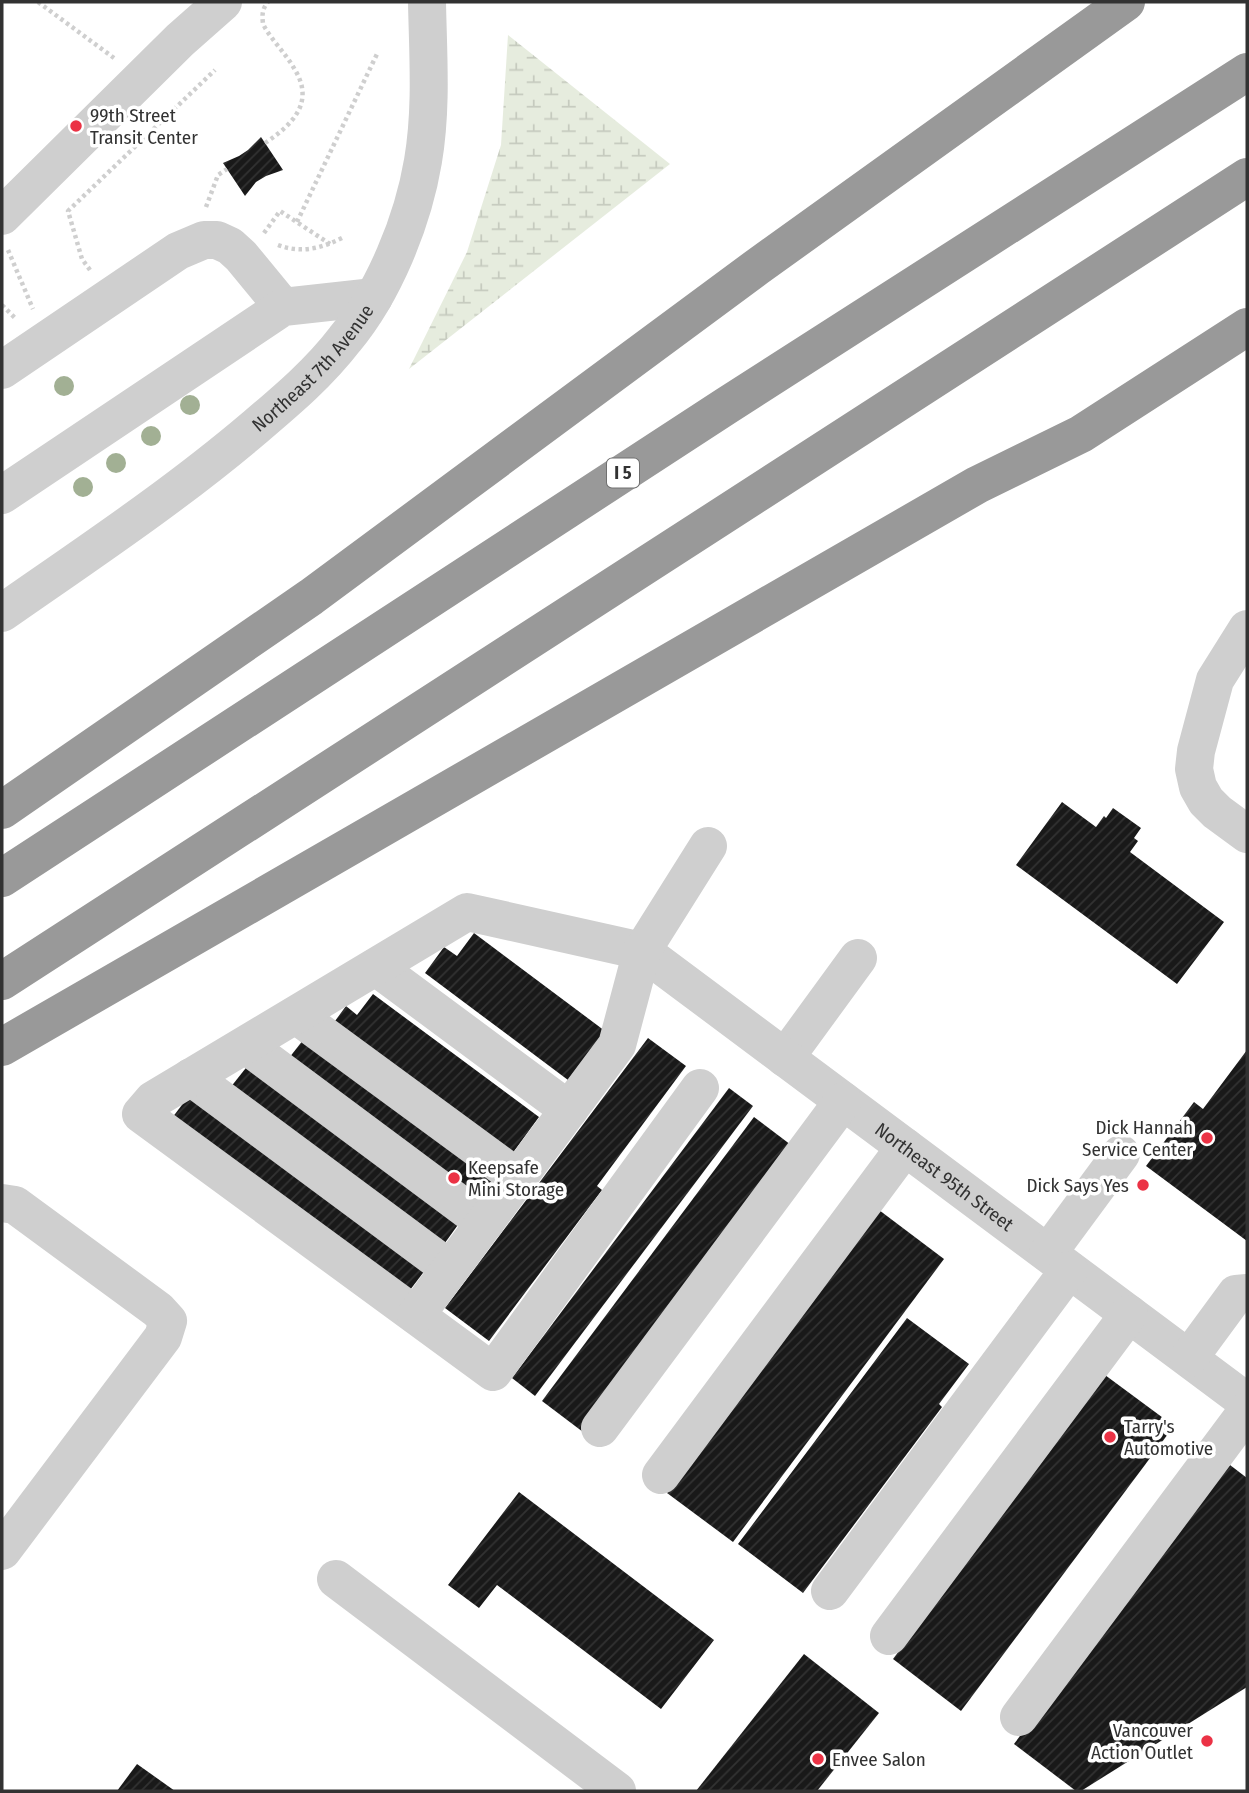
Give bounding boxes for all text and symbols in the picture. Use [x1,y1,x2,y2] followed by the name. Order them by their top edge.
[90,104,198,149] place label: 99th Street Transit Center
[68,118,84,134] marker: 99th Street Transit Center
[247,300,378,437] street label: Northeast 7th Avenue
[607,458,639,488] road number: I 5
[1082,1116,1193,1161] place label: Dick Hannah Service Center
[871,1118,1019,1237] street label: Northeast 95th Street
[1199,1130,1215,1146] marker: Dick Hannah Service Center
[468,1156,564,1201] place label: Keepsafe Mini Storage
[446,1170,462,1186] marker: Keepsafe Mini Storage
[1027,1174,1129,1197] place label: Dick Says Yes
[1135,1177,1151,1193] marker: Dick Says Yes
[1124,1415,1213,1460] place label: Tarry's Automotive
[1102,1429,1118,1445] marker: Tarry's Automotive
[1091,1719,1194,1764] place label: Vancouver Action Outlet
[1199,1733,1215,1749] marker: Vancouver Action Outlet
[832,1748,926,1771] place label: Envee Salon
[810,1751,826,1767] marker: Envee Salon

